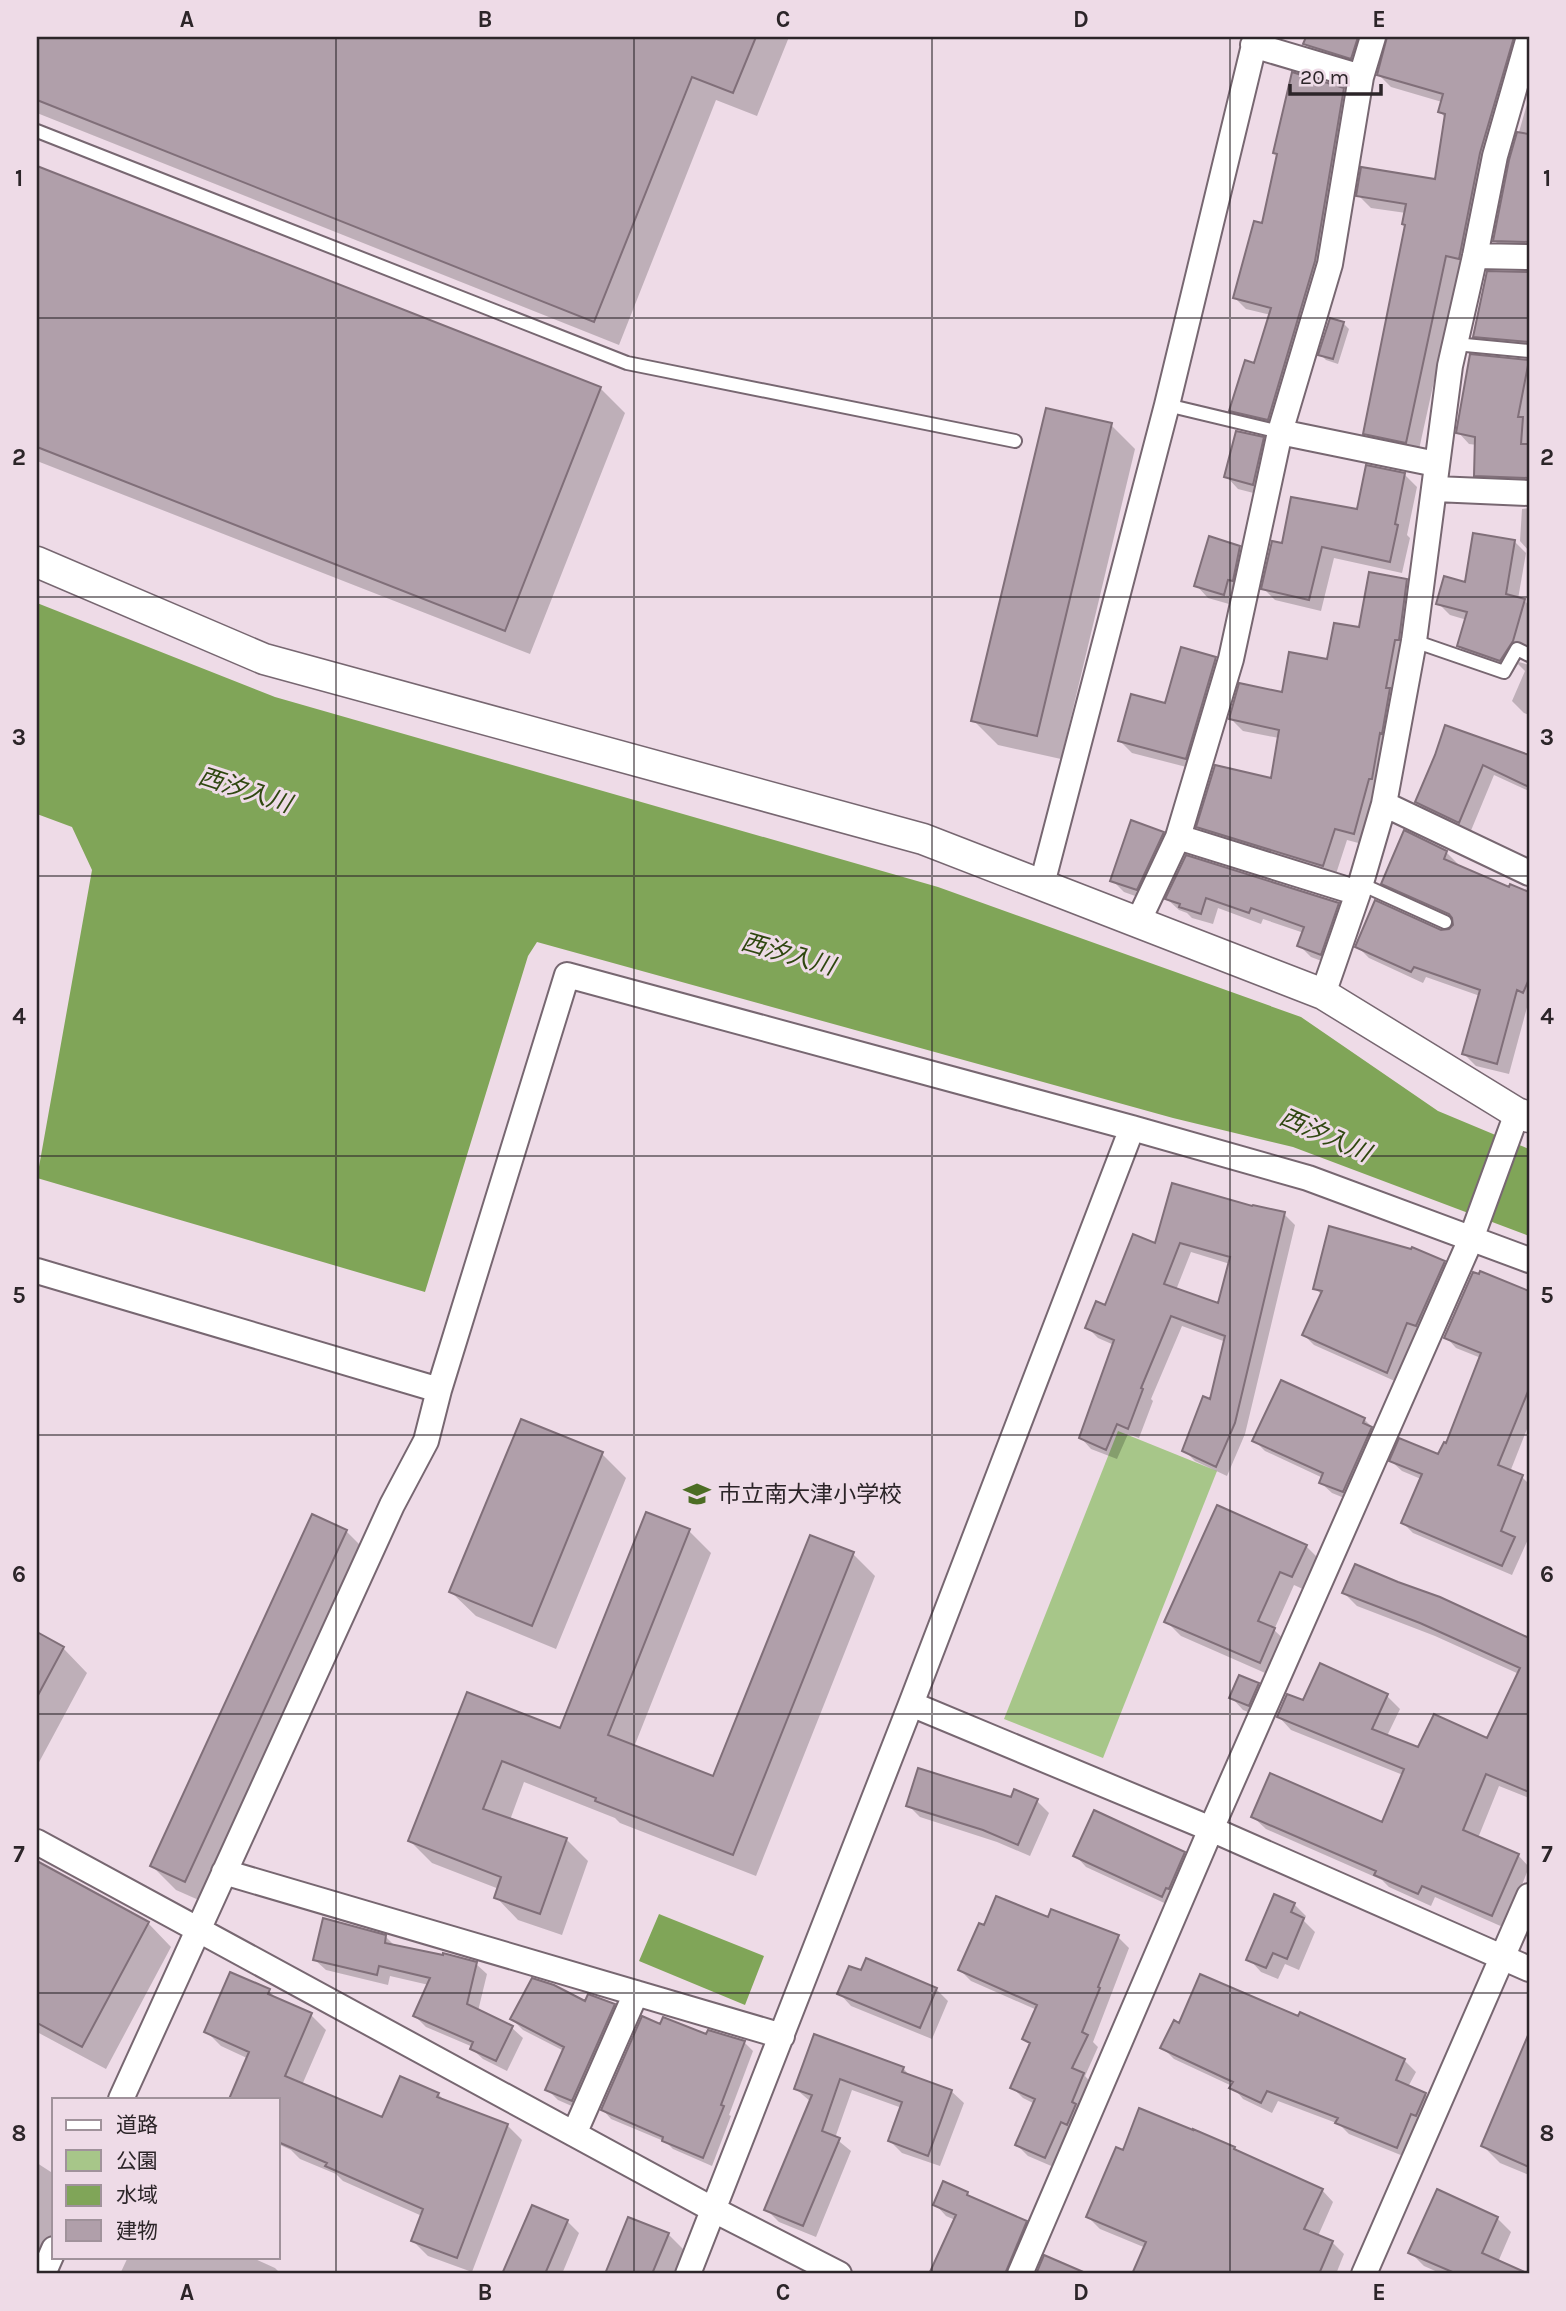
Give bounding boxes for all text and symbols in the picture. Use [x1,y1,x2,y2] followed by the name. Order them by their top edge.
[180,6,194,33] text: A
[478,6,492,33] text: B
[776,6,790,33] text: C
[1073,6,1089,33] text: D
[1372,6,1386,33] text: E
[1290,52,1380,96] scale bar
[1300,65,1349,89] text: 20 m
[15,165,23,192] text: 1
[1543,165,1551,192] text: 1
[12,444,26,471] text: 2
[1540,444,1554,471] text: 2
[12,724,26,751] text: 3
[1540,724,1554,751] text: 3
[195,762,298,819] water label: 西汐入川
[738,927,841,982] water label: 西汐入川
[12,1003,26,1030] text: 4
[1540,1003,1554,1030] text: 4
[1275,1103,1377,1169] water label: 西汐入川
[12,1282,26,1309] text: 5
[1540,1282,1554,1309] text: 5
[682,1479,712,1509] school or university icon: 市立南大津小学校
[718,1481,902,1508] place label: 市立南大津小学校
[12,1561,26,1588] text: 6
[1540,1561,1554,1588] text: 6
[13,1841,25,1868] text: 7
[1541,1841,1553,1868] text: 7
[52,2098,280,2258] legend
[116,2113,158,2137] text: 道路
[12,2120,26,2147] text: 8
[1540,2120,1554,2147] text: 8
[116,2149,158,2173] text: 公園
[116,2183,158,2207] text: 水域
[116,2219,158,2243] text: 建物
[180,2279,194,2306] text: A
[478,2279,492,2306] text: B
[776,2279,790,2306] text: C
[1073,2279,1089,2306] text: D
[1372,2279,1386,2306] text: E

